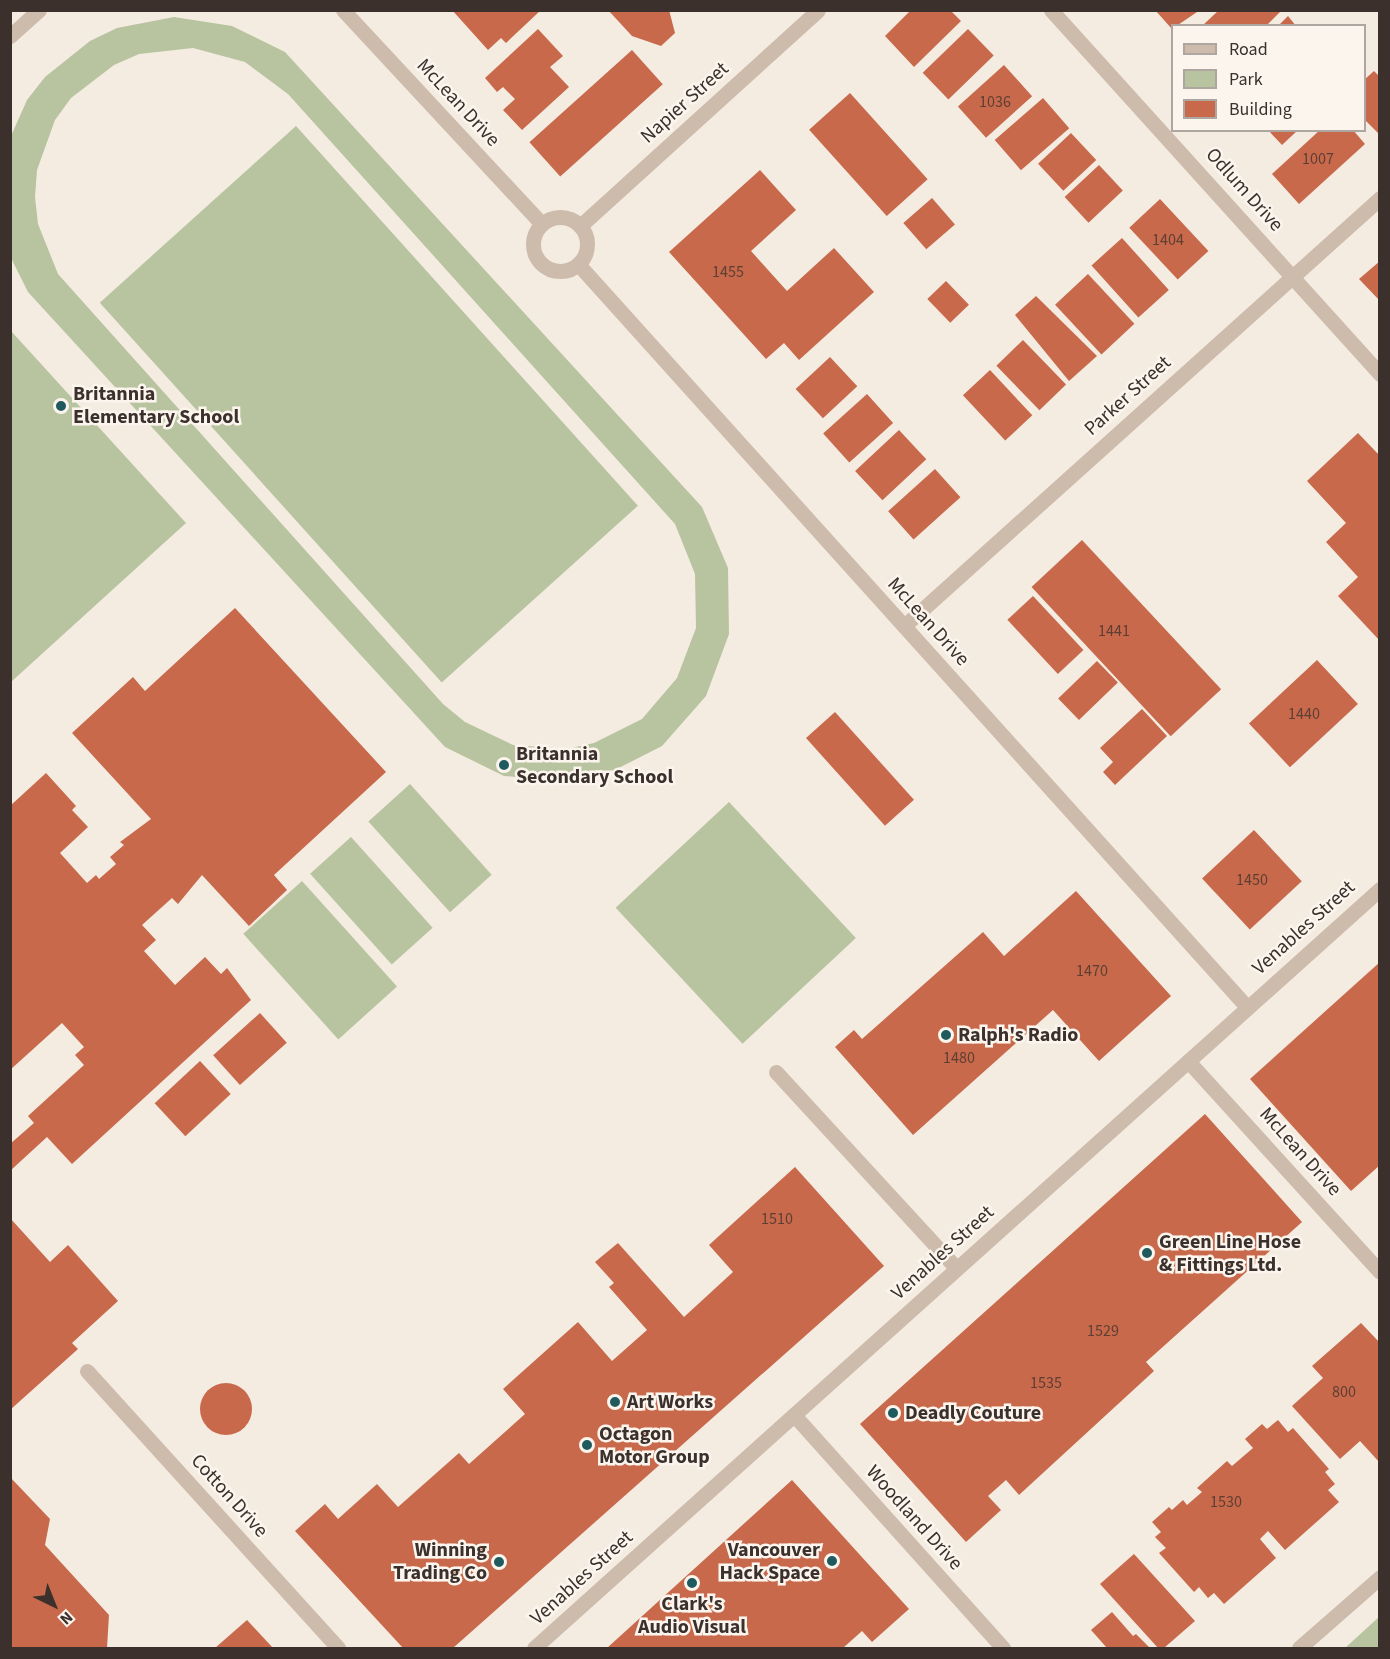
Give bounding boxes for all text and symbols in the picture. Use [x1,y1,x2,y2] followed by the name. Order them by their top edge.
[1171,24,1366,132] legend
[1229,37,1268,62] text: Road
[411,54,505,152] street label: McLean Drive
[636,57,734,149] street label: Napier Street
[1229,67,1263,92] text: Park
[979,92,1011,112] house number: 1036
[1229,97,1292,122] text: Building
[1200,143,1288,237] street label: Odlum Drive
[1302,149,1334,169] house number: 1007
[1152,230,1184,250] house number: 1404
[712,262,744,282] house number: 1455
[1080,351,1176,441] street label: Parker Street
[73,382,239,429] place label: Britannia Elementary School
[54,399,68,413] marker: Britannia Elementary School
[882,573,974,671] street label: McLean Drive
[1098,621,1130,641] house number: 1441
[1288,704,1320,724] house number: 1440
[516,742,673,789] place label: Britannia Secondary School
[497,758,511,772] marker: Britannia Secondary School
[1236,870,1268,890] house number: 1450
[1248,876,1360,980] street label: Venables Street
[1076,961,1108,981] house number: 1470
[958,1023,1078,1047] place label: Ralph's Radio
[939,1028,953,1042] marker: Ralph's Radio
[943,1048,975,1068] house number: 1480
[1254,1103,1346,1201] street label: McLean Drive
[887,1201,999,1305] street label: Venables Street
[761,1209,793,1229] house number: 1510
[1159,1230,1301,1277] place label: Green Line Hose & Fittings Ltd.
[1140,1246,1154,1260] marker: Green Line Hose & Fittings Ltd.
[1087,1321,1119,1341] house number: 1529
[1030,1373,1062,1393] house number: 1535
[1332,1382,1356,1402] house number: 800
[627,1390,713,1414] place label: Art Works
[608,1395,622,1409] marker: Art Works
[905,1401,1041,1425] place label: Deadly Couture
[886,1406,900,1420] marker: Deadly Couture
[599,1422,710,1469] place label: Octagon Motor Group
[580,1438,594,1452] marker: Octagon Motor Group
[185,1449,273,1543] street label: Cotton Drive
[861,1461,967,1575] street label: Woodland Drive
[1210,1492,1242,1512] house number: 1530
[526,1526,638,1630] street label: Venables Street
[393,1538,487,1585] place label: Winning Trading Co
[720,1538,820,1585] place label: Vancouver Hack Space
[825,1554,839,1568] marker: Vancouver Hack Space
[492,1555,506,1569] marker: Winning Trading Co
[24,1575,84,1635] north arrow
[685,1576,699,1590] marker: Clark's Audio Visual
[638,1592,746,1639] place label: Clark's Audio Visual
[55,1606,78,1630] text: N

